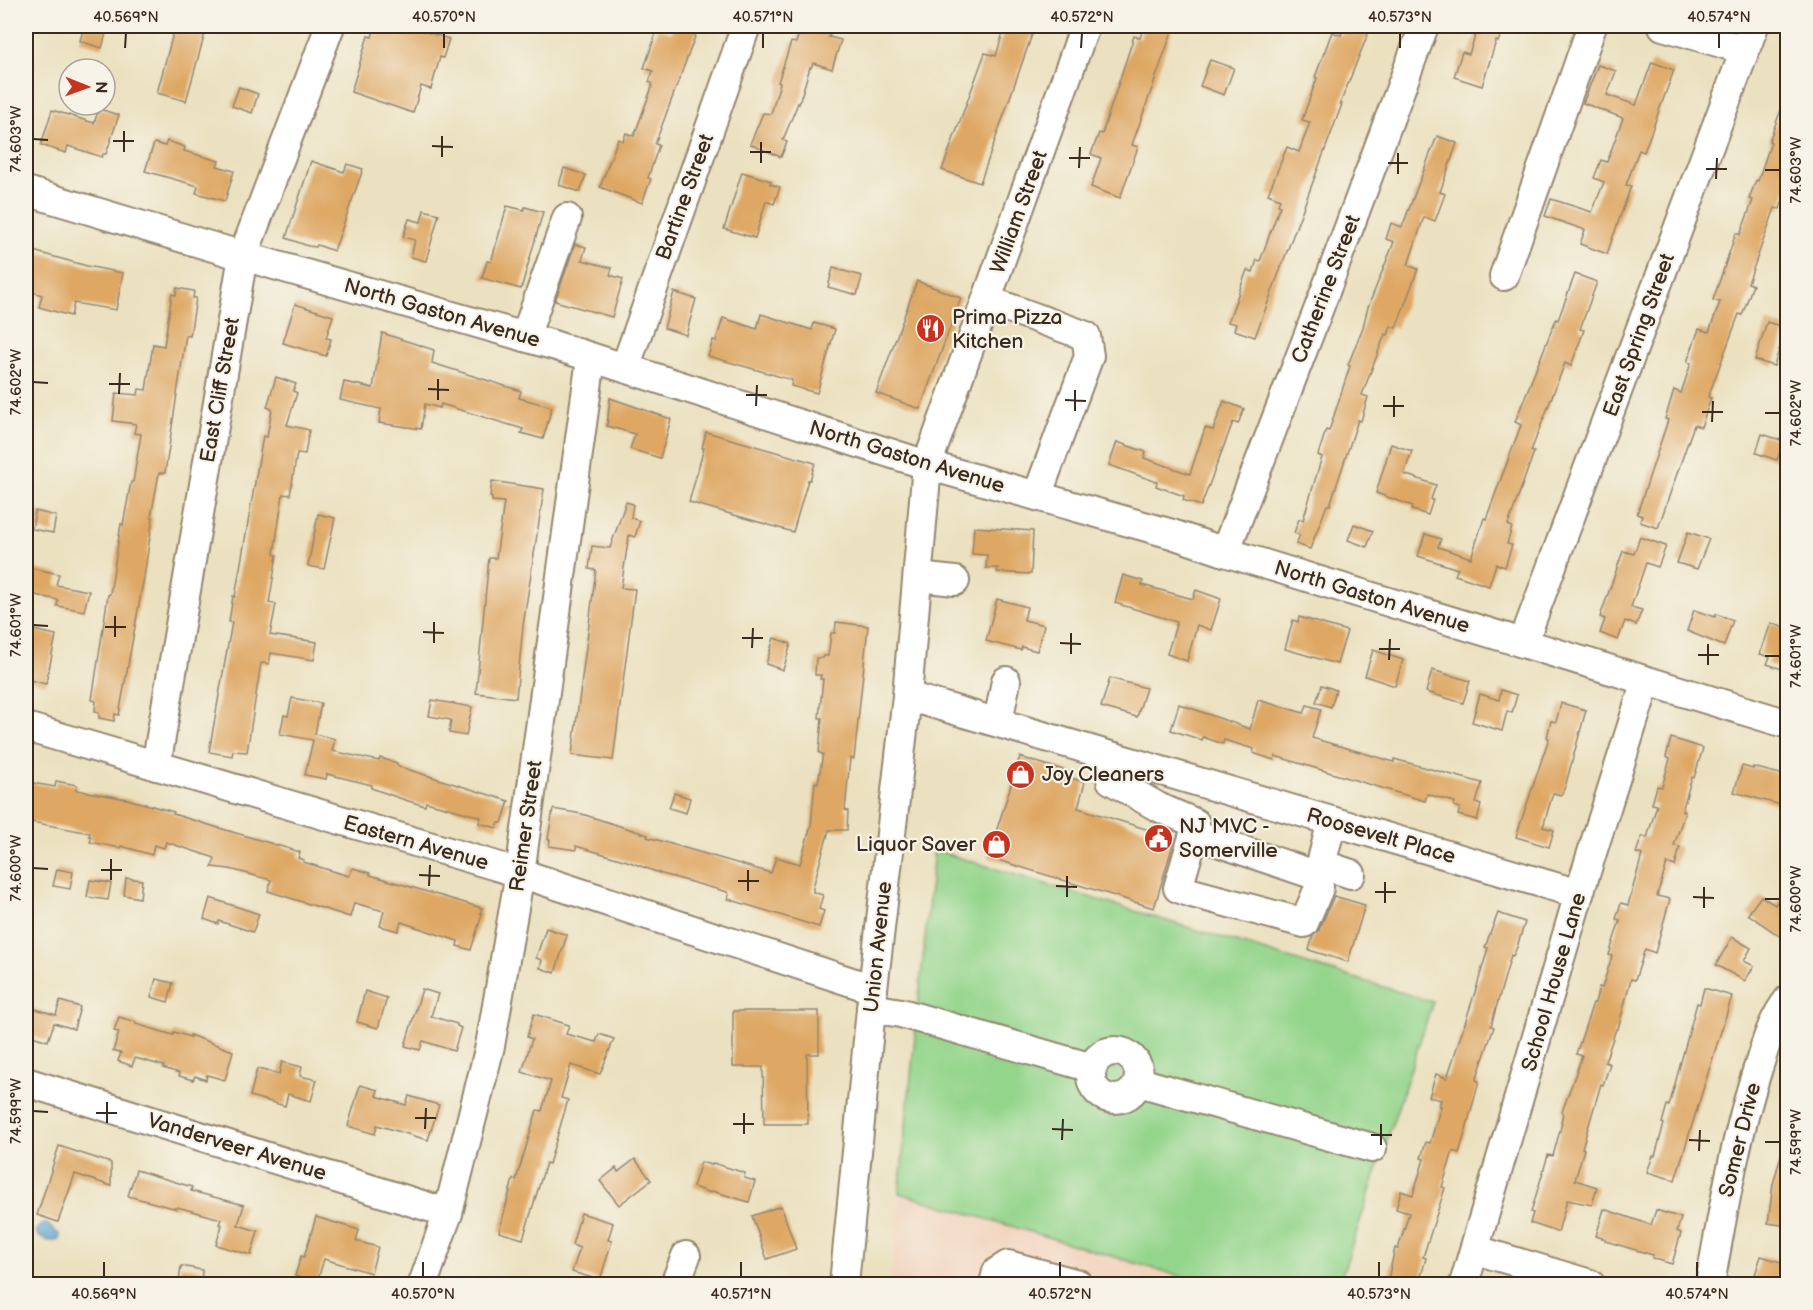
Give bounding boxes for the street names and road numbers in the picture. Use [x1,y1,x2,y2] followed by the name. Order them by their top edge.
[651,130,720,264] street label: Bartine Street
[985,146,1053,277] street label: William Street
[1286,211,1366,367] street label: Catherine Street
[1598,249,1680,420] street label: East Spring Street
[341,273,543,353] street label: North Gaston Avenue
[195,315,245,465] street label: East Cliff Street
[806,415,1008,499] street label: North Gaston Avenue
[1271,555,1473,639] street label: North Gaston Avenue
[504,758,548,893] street label: Reimer Street
[1304,803,1458,869] street label: Roosevelt Place
[340,810,492,876] street label: Eastern Avenue
[859,880,897,1014] street label: Union Avenue
[1517,890,1591,1074] street label: School House Lane
[1714,1080,1766,1200] street label: Somer Drive
[145,1108,329,1186] street label: Vanderveer Avenue

